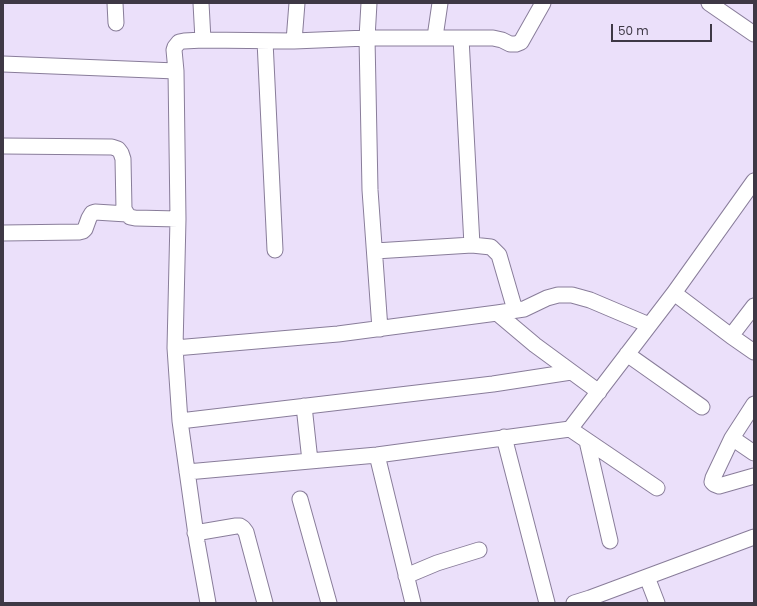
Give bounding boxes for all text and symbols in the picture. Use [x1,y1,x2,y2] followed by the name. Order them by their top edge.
[613,16,714,42] scale bar
[618,22,649,39] text: 50 m

